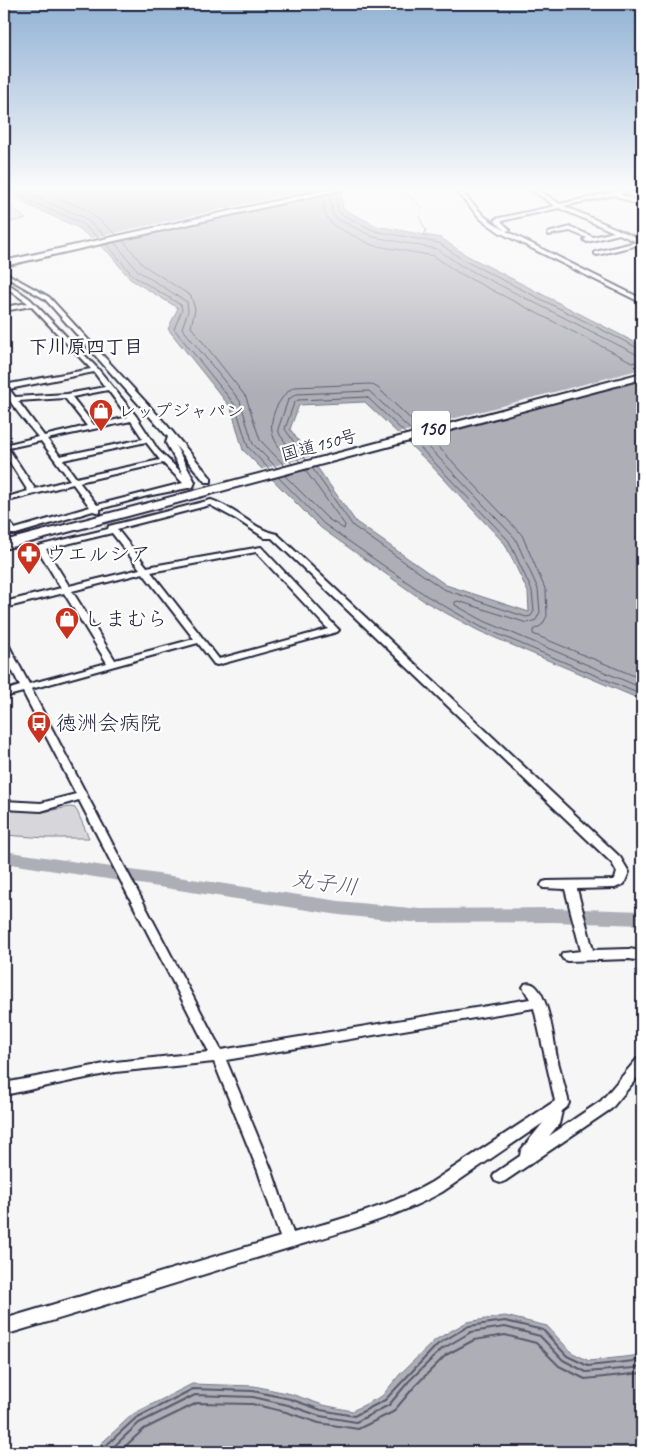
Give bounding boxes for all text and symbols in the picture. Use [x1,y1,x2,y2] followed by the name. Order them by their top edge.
[29,335,143,359] district label: 下川原四丁目
[88,398,114,432] shop icon: レップジャパン
[118,400,244,422] place label: レップジャパン
[412,410,450,446] road number: 150
[278,424,360,466] street label: 国道150号
[16,541,42,575] pharmacy icon: ウエルシア
[46,541,151,567] place label: ウエルシア
[54,606,80,640] shop icon: しまむら
[84,606,168,632] place label: しまむら
[26,710,52,744] bus stop icon: 徳洲会病院
[56,710,161,736] place label: 徳洲会病院
[290,865,360,901] water label: 丸子川

